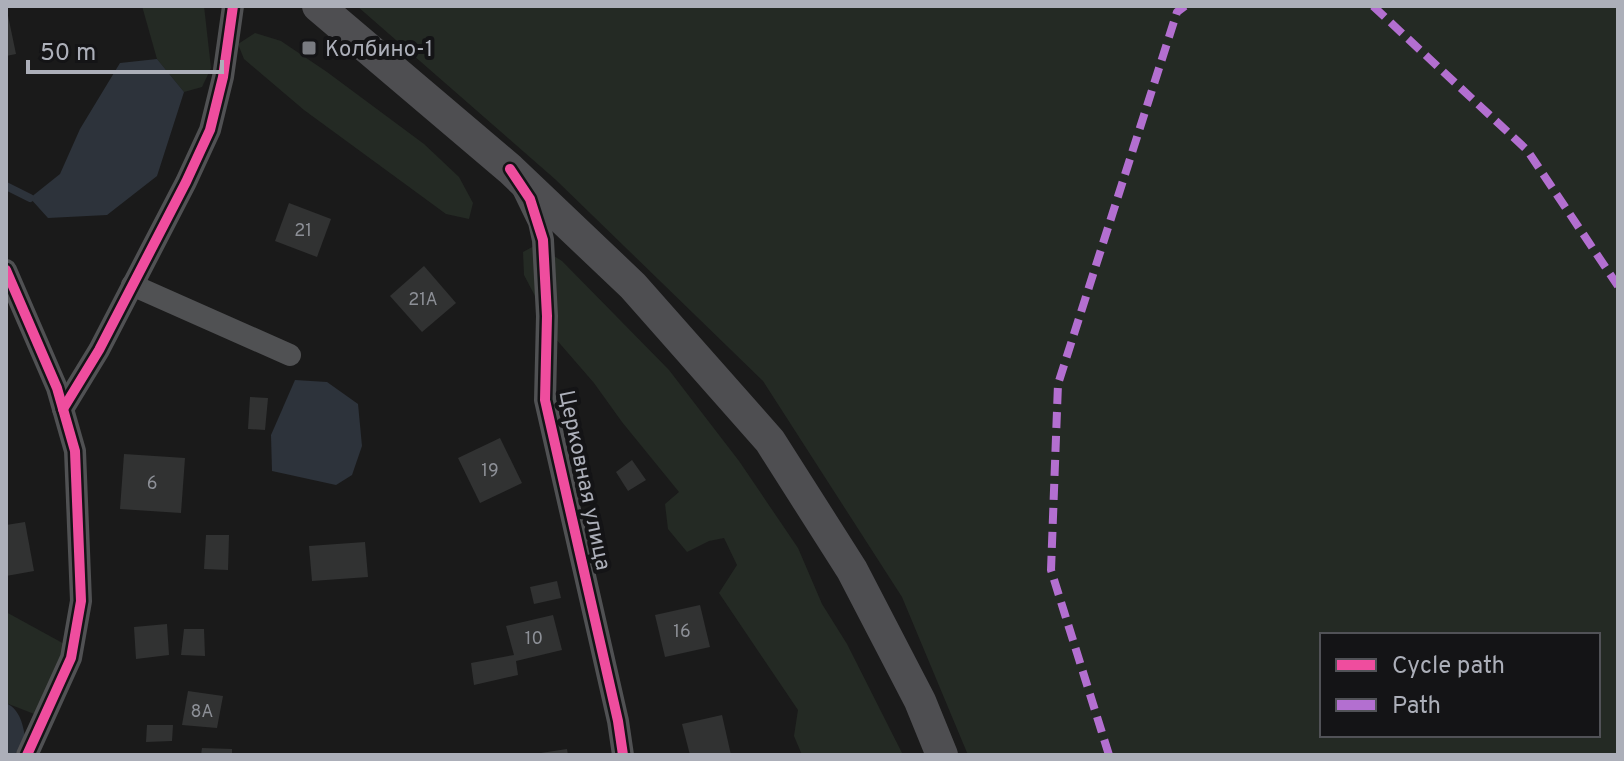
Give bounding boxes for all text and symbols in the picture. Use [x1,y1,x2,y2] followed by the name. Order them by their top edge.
[28,24,222,74] scale bar
[325,37,433,64] place label: Колбино-1
[40,39,96,69] text: 50 m
[300,39,318,57] marker: Колбино-1
[294,220,312,243] house number: 21
[408,289,438,312] house number: 21А
[551,388,616,573] street label: Церковная улица
[481,460,499,483] house number: 19
[147,473,157,496] house number: 6
[673,621,691,644] house number: 16
[525,628,543,651] house number: 10
[1320,633,1600,737] legend
[1392,652,1505,682] text: Cycle path
[1392,692,1441,722] text: Path
[190,701,214,724] house number: 8А

